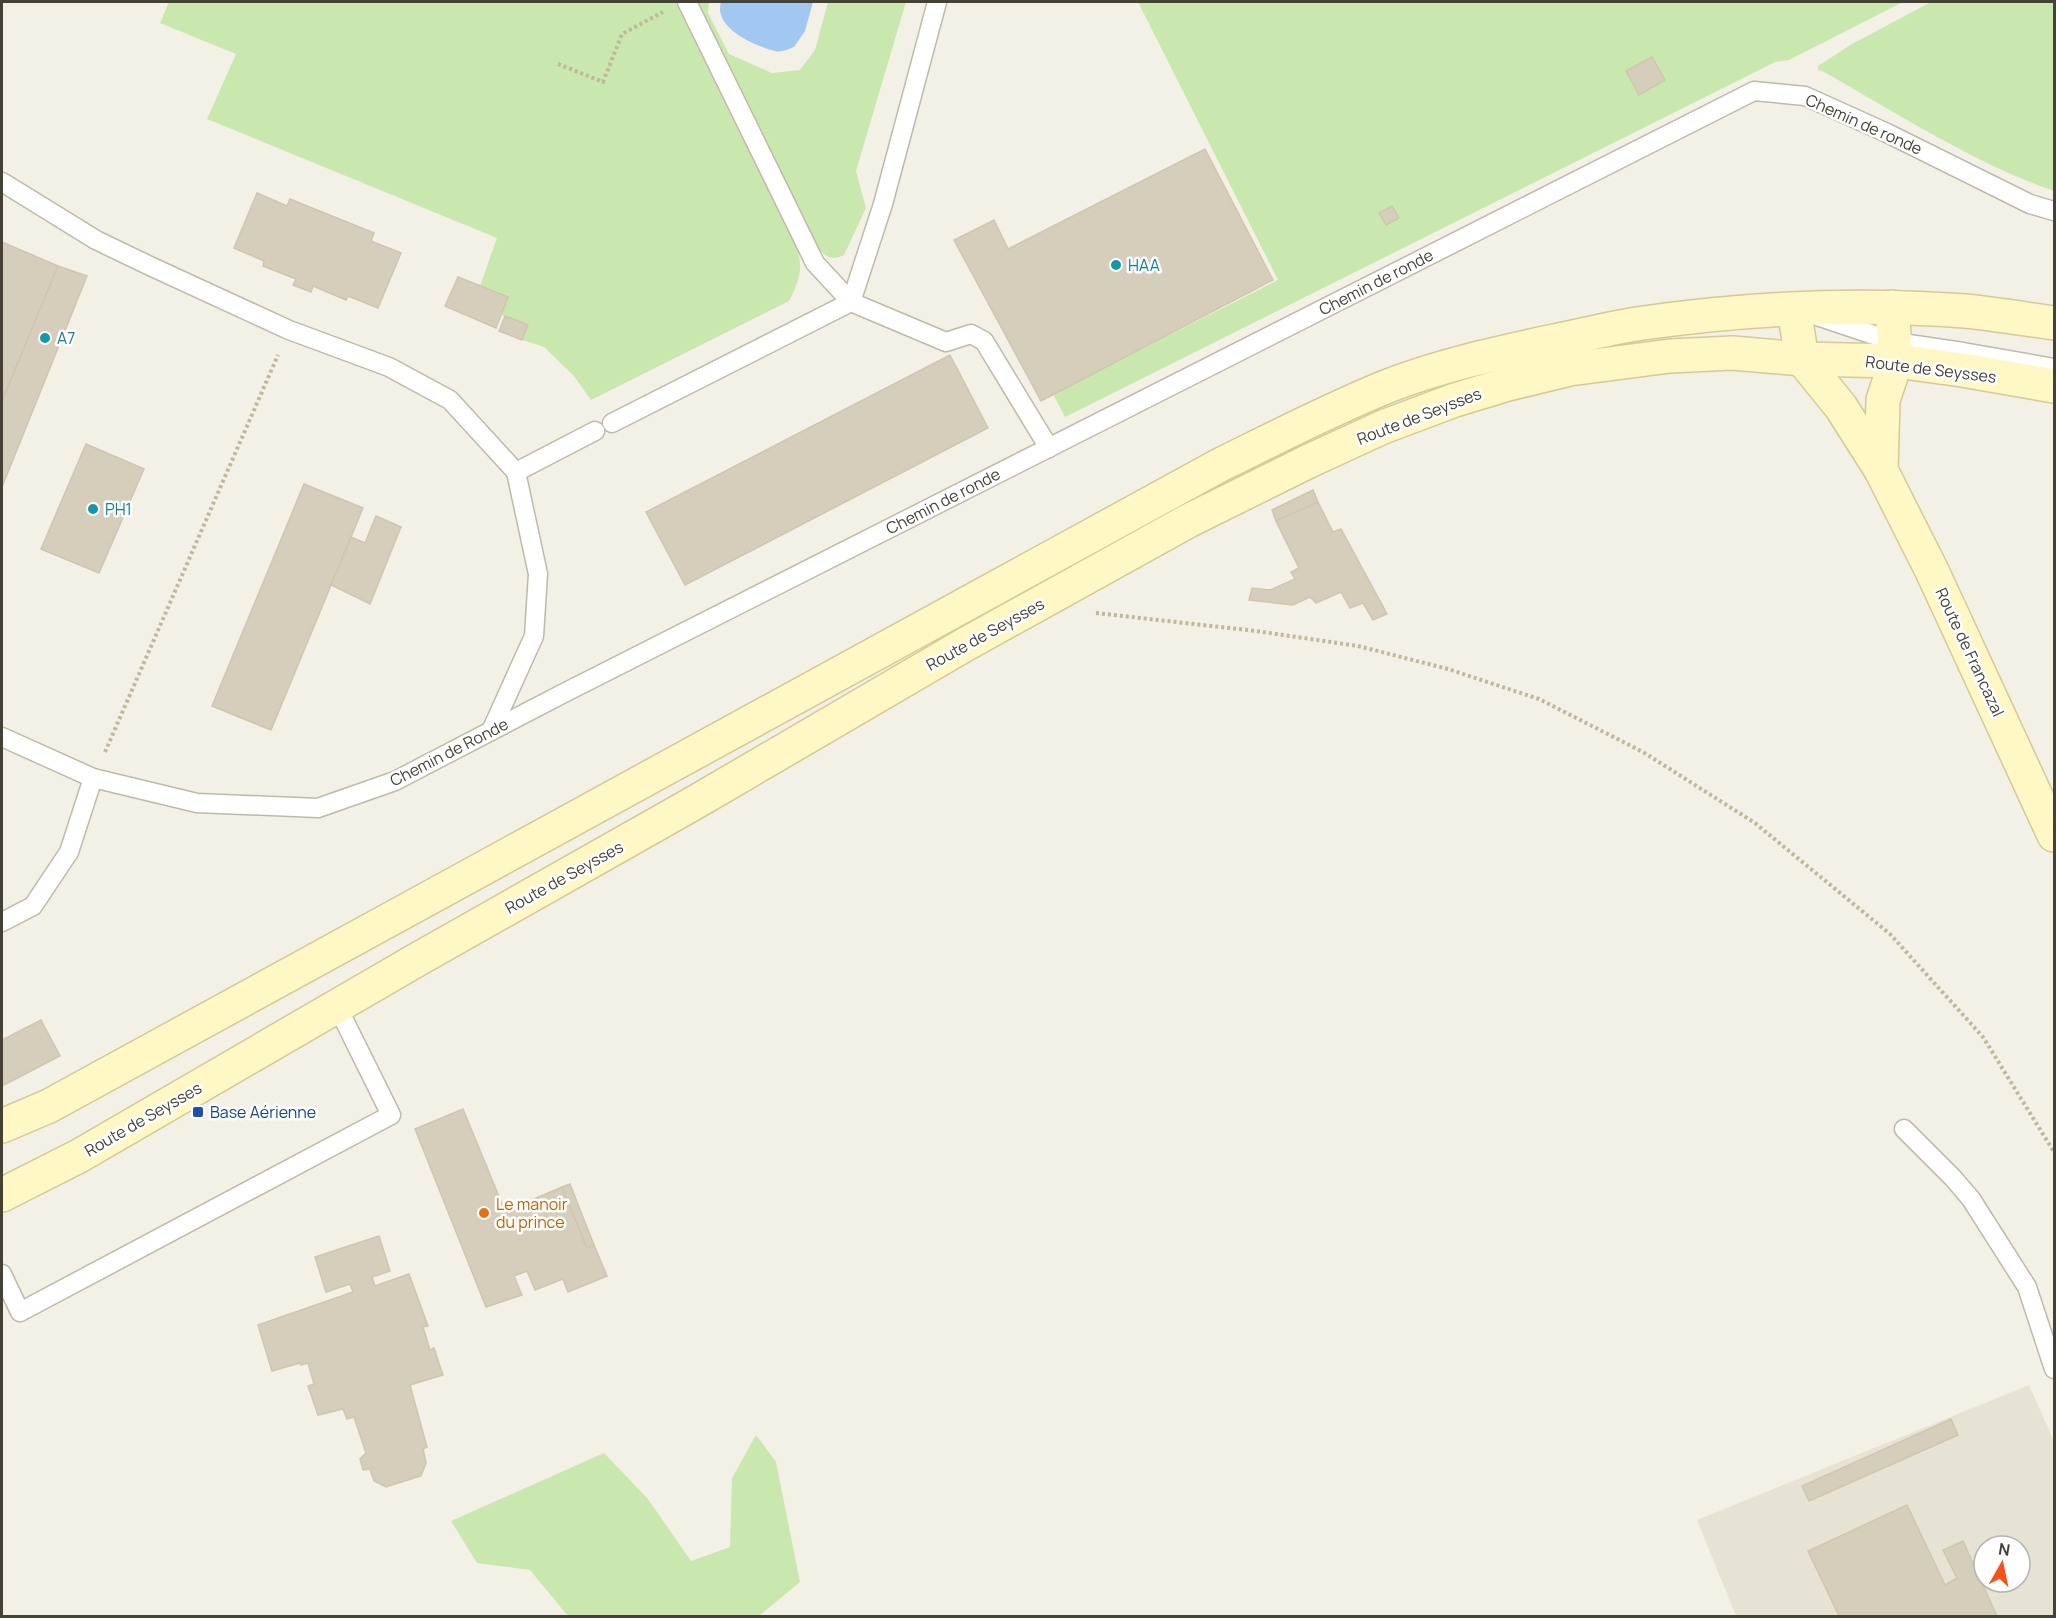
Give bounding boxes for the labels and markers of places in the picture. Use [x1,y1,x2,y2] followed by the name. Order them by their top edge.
[1128,254,1160,276] place label: HAA
[1109,258,1123,272] marker: HAA
[57,327,75,349] place label: A7
[38,331,52,345] marker: A7
[105,498,132,520] place label: PH1
[86,502,100,516] marker: PH1
[210,1101,316,1123] place label: Base Aérienne
[191,1105,205,1119] marker: Base Aérienne
[496,1193,568,1233] place label: Le manoir du prince
[477,1206,491,1220] marker: Le manoir du prince

